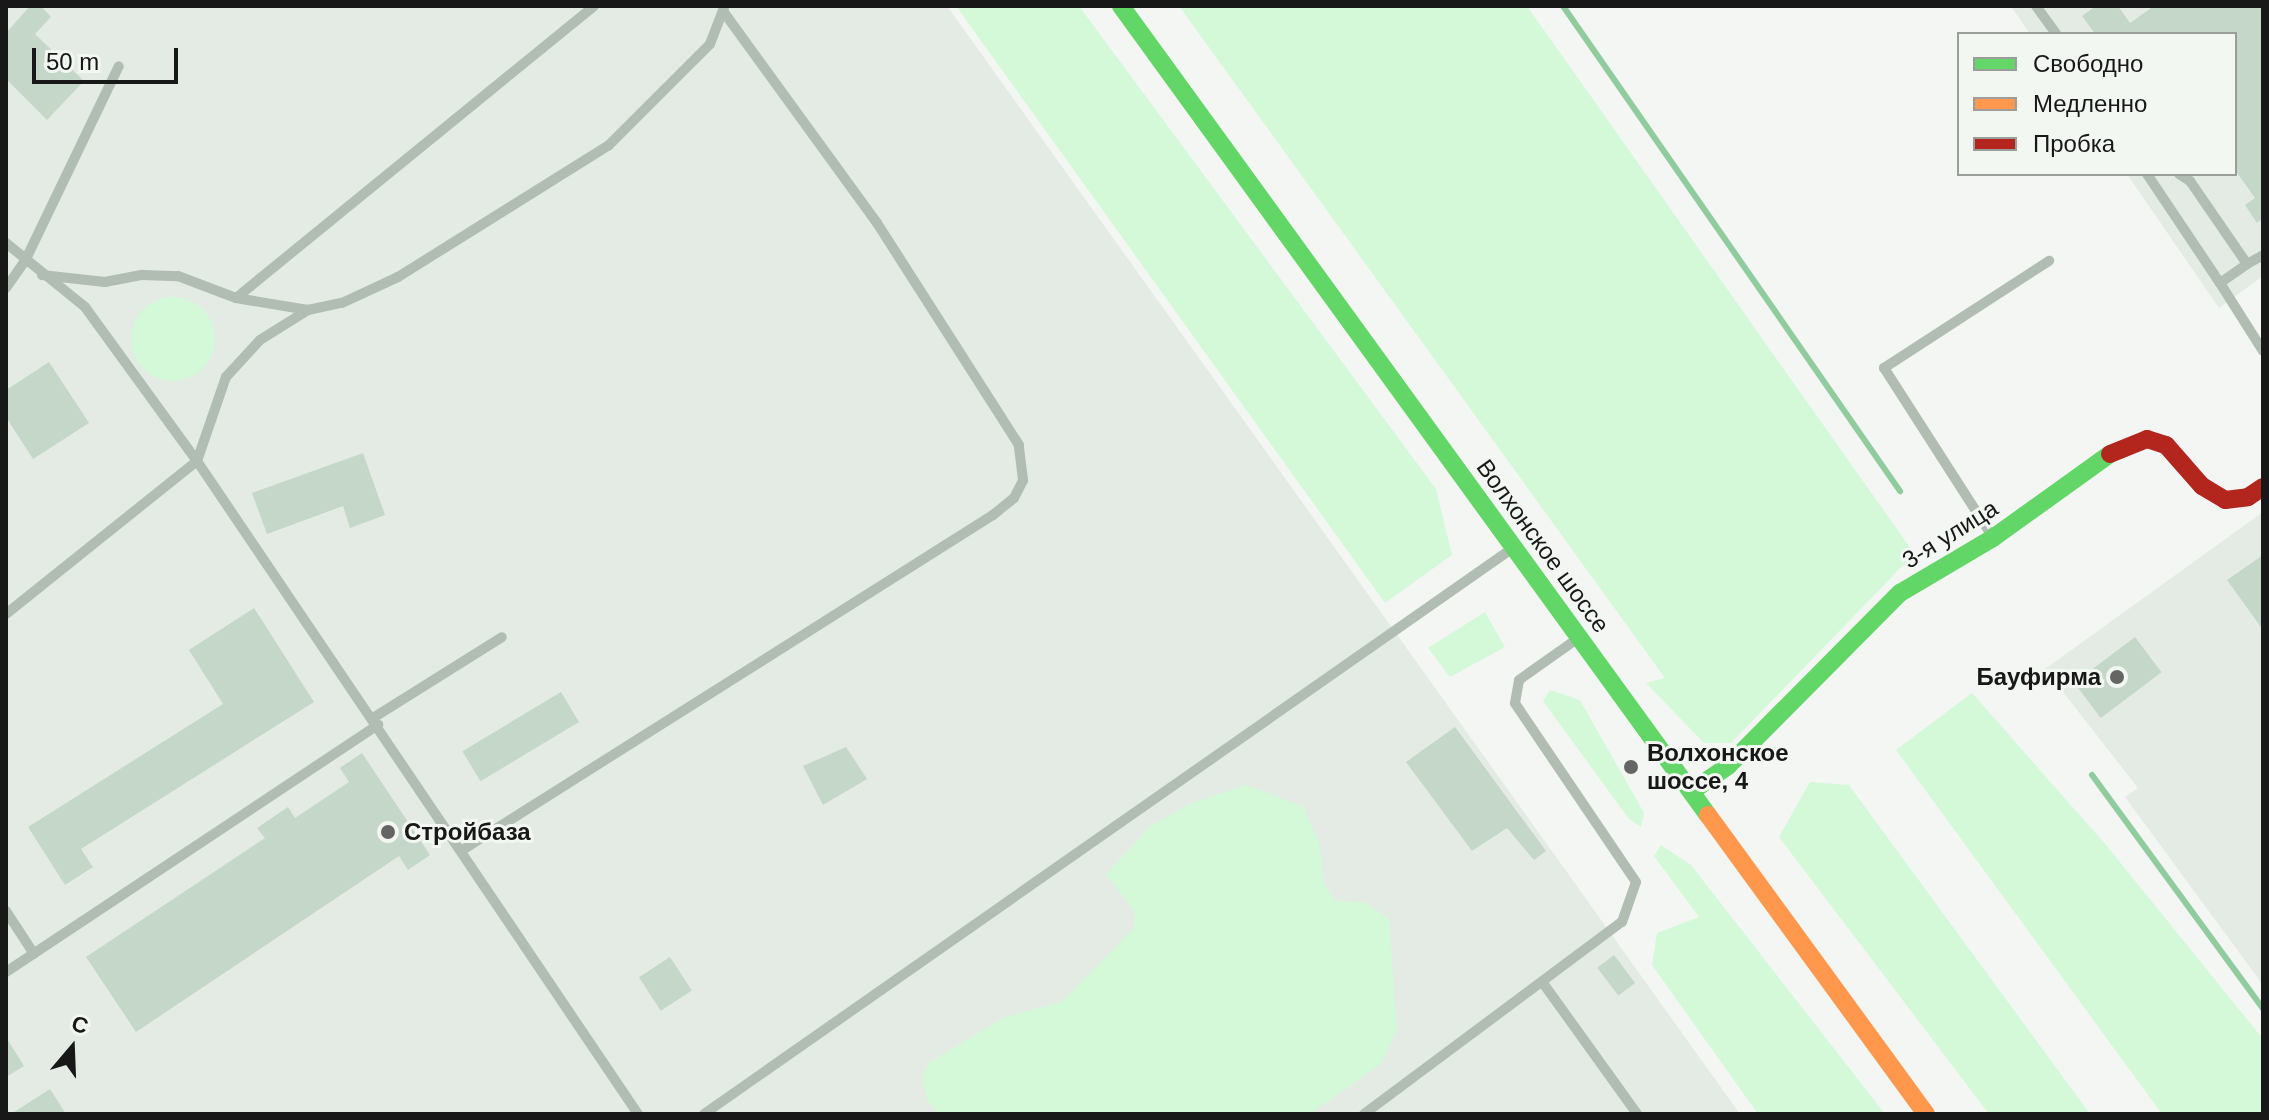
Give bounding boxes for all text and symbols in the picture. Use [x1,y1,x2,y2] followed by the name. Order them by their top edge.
[36,32,182,82] scale bar
[1957,32,2237,176] legend
[46,48,99,75] text: 50 m
[2033,50,2143,77] text: Свободно
[2033,90,2147,117] text: Медленно
[2033,130,2115,157] text: Пробка
[1470,454,1616,638] street label: Волхонское шоссе
[1897,493,2003,575] street label: 3-я улица
[1976,663,2101,691] place label: Бауфирма
[2108,668,2126,686] marker: Бауфирма
[1647,739,1789,795] place label: Волхонское шоссе, 4
[1622,758,1640,776] marker: Волхонское шоссе, 4
[404,818,531,846] place label: Стройбаза
[379,823,397,841] marker: Стройбаза
[32,1008,112,1088] north arrow
[68,1010,92,1039] text: С

